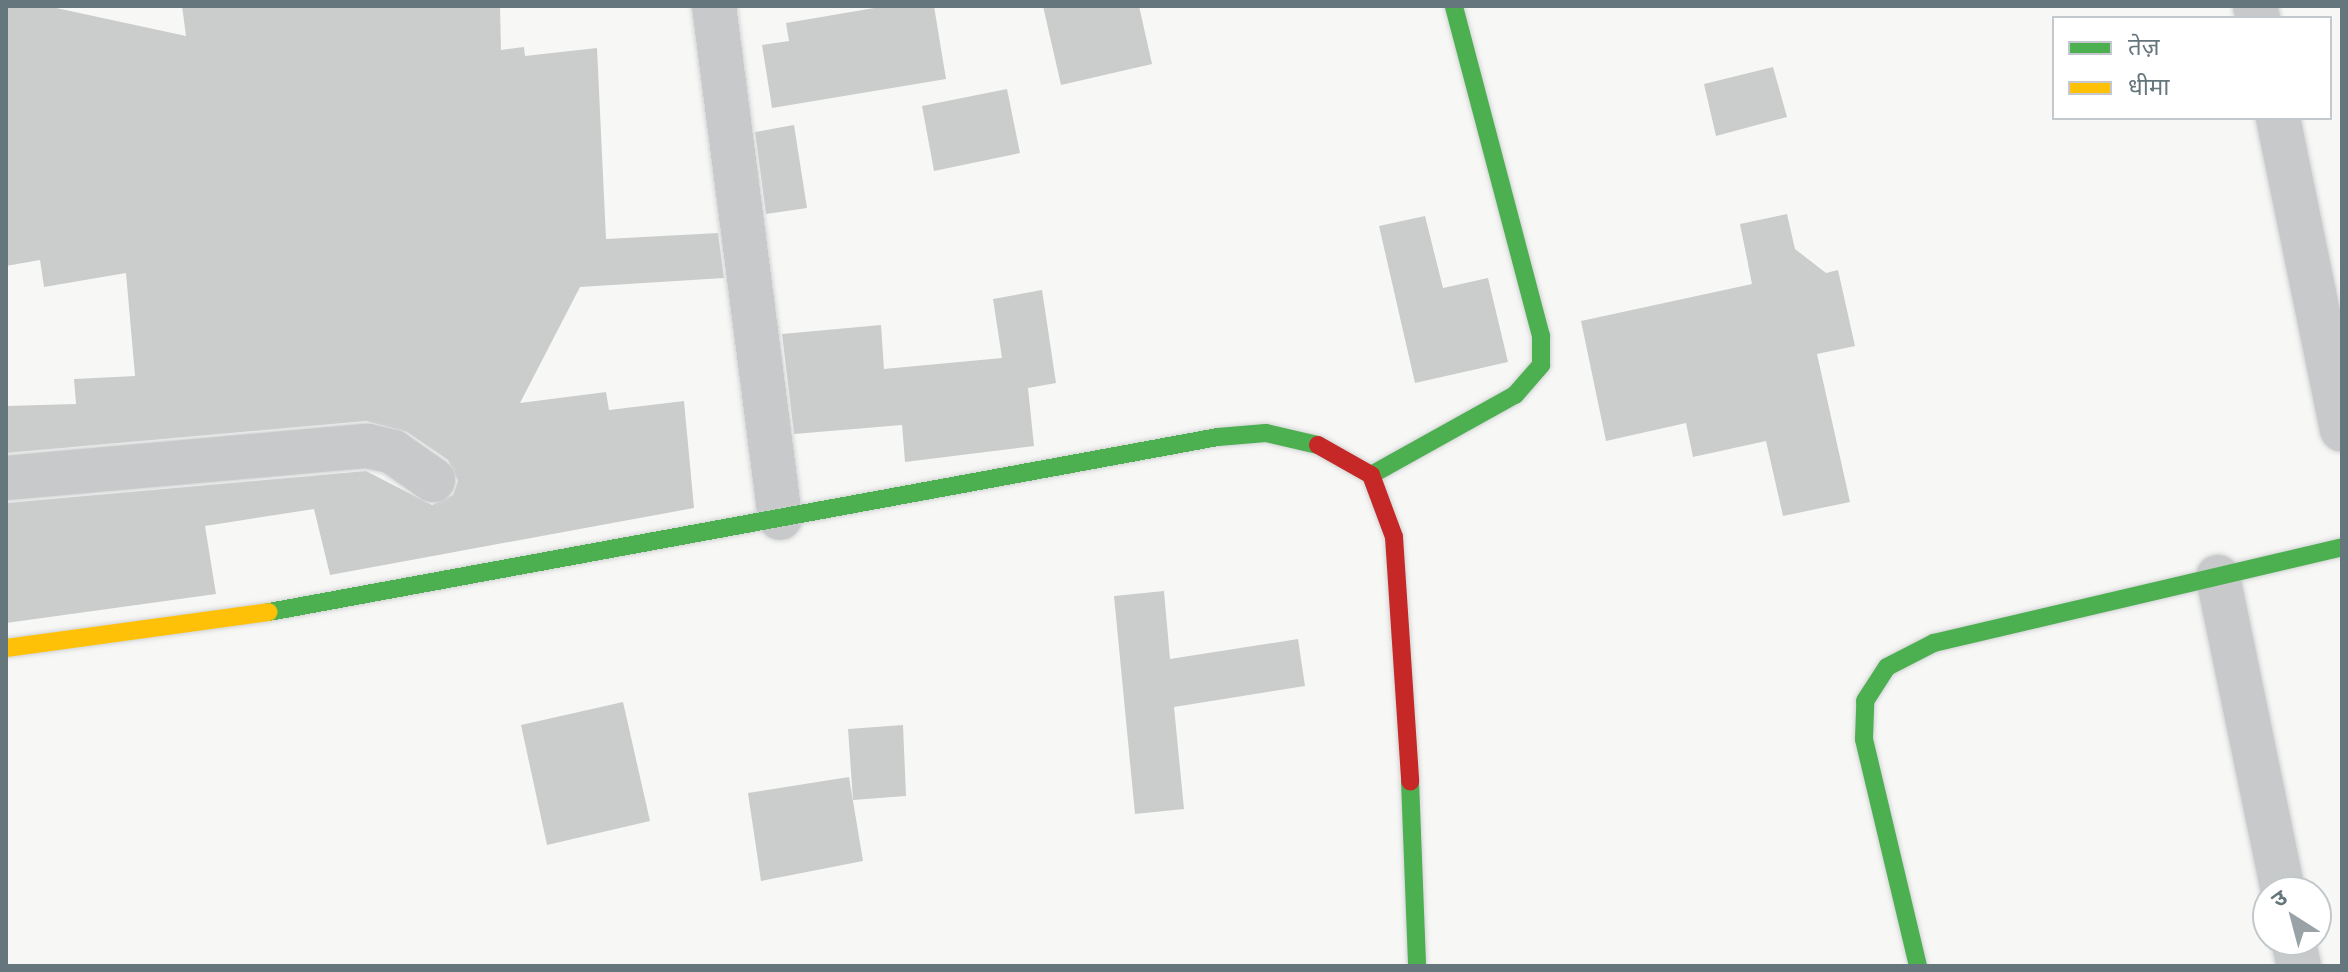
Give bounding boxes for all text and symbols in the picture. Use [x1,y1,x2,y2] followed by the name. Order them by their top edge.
[2052,16,2332,120] legend
[2128,31,2160,60] text: तेज़
[2128,71,2170,100] text: धीमा
[2252,876,2332,956] north arrow
[2266,883,2292,913] text: उ

